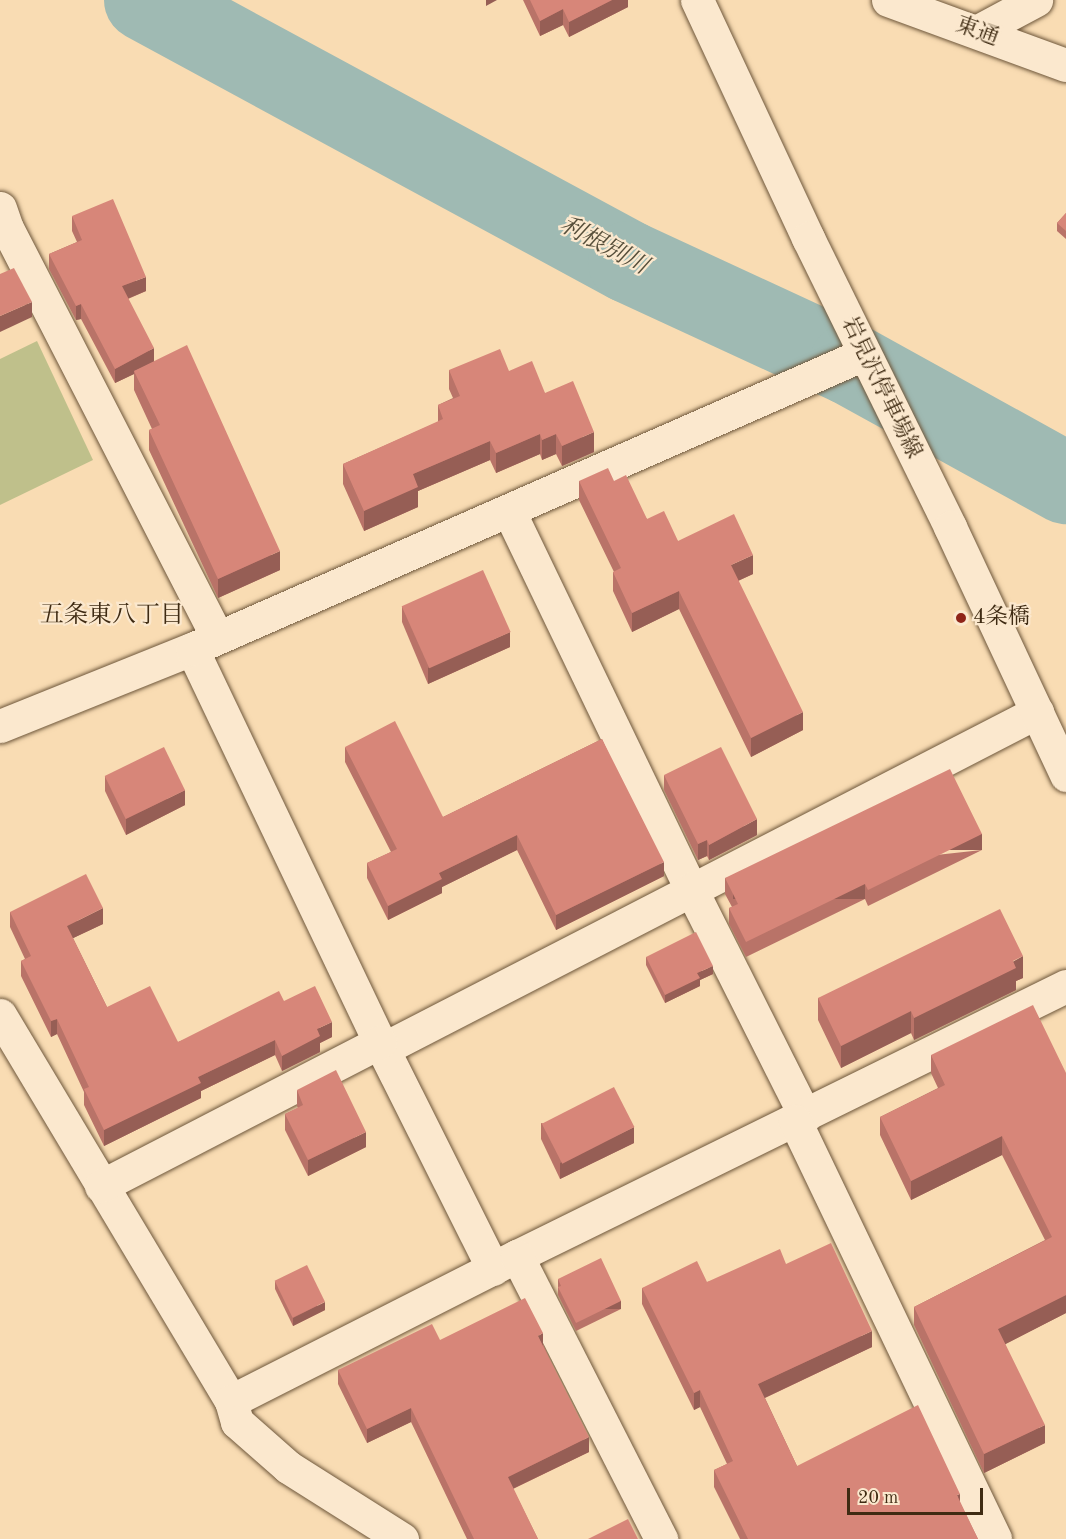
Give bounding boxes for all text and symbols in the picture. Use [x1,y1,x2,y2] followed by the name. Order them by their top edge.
[952,12,1002,52] street label: 東通
[554,212,652,282] water label: 利根別川
[835,313,927,463] street label: 岩見沢停車場線
[40,603,184,631] district label: 五条東八丁目
[973,605,1030,631] place label: 4条橋
[954,611,968,625] marker: 4条橋
[850,1476,986,1514] scale bar
[858,1489,898,1507] text: 20 m

